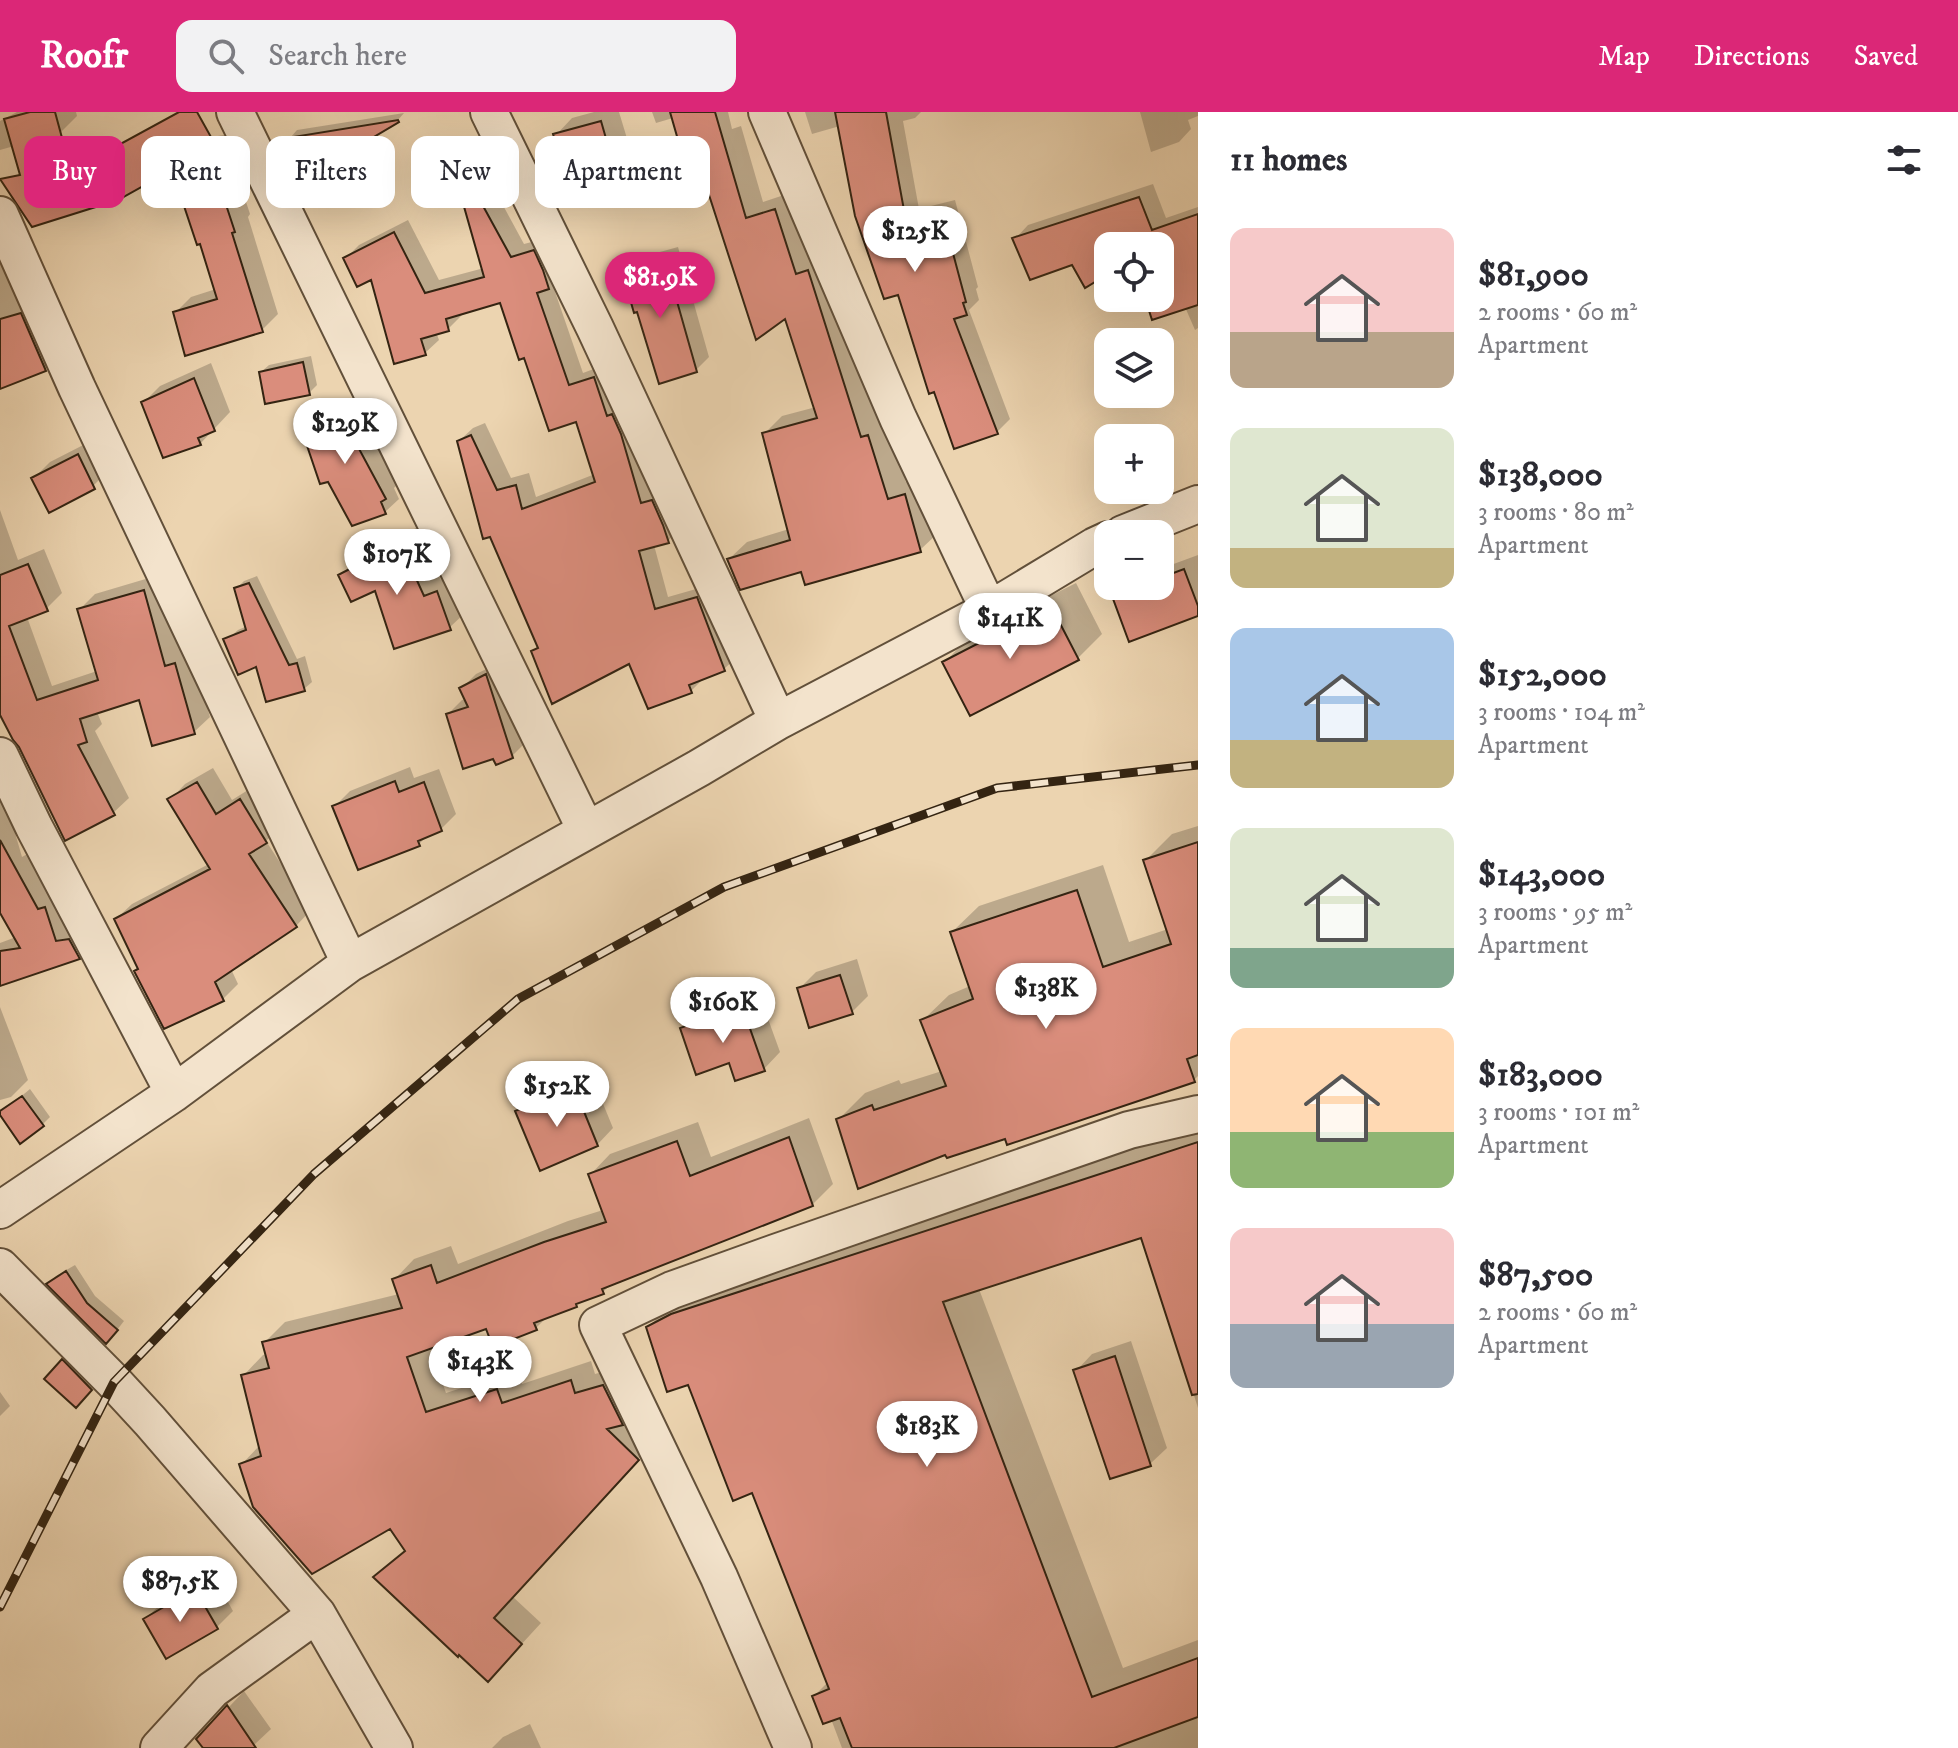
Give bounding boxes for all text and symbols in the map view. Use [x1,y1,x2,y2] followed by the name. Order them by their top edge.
[176,20,736,92] search box
[40,32,128,80] text: Roofr
[204,34,248,78] icon: search
[268,38,407,75] text: Search here
[1598,39,1650,74] text: Map
[1694,39,1810,74] text: Directions
[1854,39,1918,74] text: Saved
[24,136,125,208] chip: Buy
[141,136,250,208] chip: Rent
[266,136,395,208] chip: Filters
[411,136,519,208] chip: New
[535,136,710,208] chip: Apartment
[1882,138,1926,182] icon: filters
[1230,139,1347,181] text: 11 homes
[859,206,971,274] pin: $125K
[881,215,949,248] text: $125K
[1094,232,1174,600] map controls
[1094,232,1174,312] button: locate
[595,252,725,320] pin: $81.9K
[1478,254,1589,296] text: $81,900
[1294,260,1390,356] icon: home
[623,261,697,294] text: $81.9K
[1478,296,1637,329] text: 2 rooms · 60 m²
[1094,328,1174,408] button: layers
[1478,329,1589,362] text: Apartment
[289,398,401,466] pin: $129K
[311,407,379,440] text: $129K
[1094,424,1174,504] button: +
[1478,454,1603,496] text: $138,000
[1294,460,1390,556] icon: home
[1478,496,1634,529] text: 3 rooms · 80 m²
[1094,520,1174,600] button: −
[341,529,453,597] pin: $107K
[1478,529,1589,562] text: Apartment
[362,538,432,571] text: $107K
[954,593,1066,661] pin: $141K
[977,602,1043,635] text: $141K
[1478,654,1607,696] text: $152,000
[1294,660,1390,756] icon: home
[1478,696,1645,729] text: 3 rooms · 104 m²
[1478,729,1589,762] text: Apartment
[1478,854,1605,896] text: $143,000
[1294,860,1390,956] icon: home
[1478,896,1633,929] text: 3 rooms · 95 m²
[1478,929,1589,962] text: Apartment
[990,963,1102,1031] pin: $138K
[1014,972,1078,1005] text: $138K
[667,977,779,1045] pin: $160K
[688,986,758,1019] text: $160K
[1478,1054,1603,1096] text: $183,000
[1294,1060,1390,1156] icon: home
[501,1061,613,1129] pin: $152K
[523,1070,591,1103] text: $152K
[1478,1096,1639,1129] text: 3 rooms · 101 m²
[1478,1129,1589,1162] text: Apartment
[1478,1254,1593,1296] text: $87,500
[1294,1260,1390,1356] icon: home
[1478,1296,1637,1329] text: 2 rooms · 60 m²
[1478,1329,1589,1362] text: Apartment
[424,1336,536,1404] pin: $143K
[447,1345,513,1378] text: $143K
[871,1401,983,1469] pin: $183K
[895,1410,959,1443] text: $183K
[115,1556,245,1624] pin: $87.5K
[141,1565,219,1598] text: $87.5K

